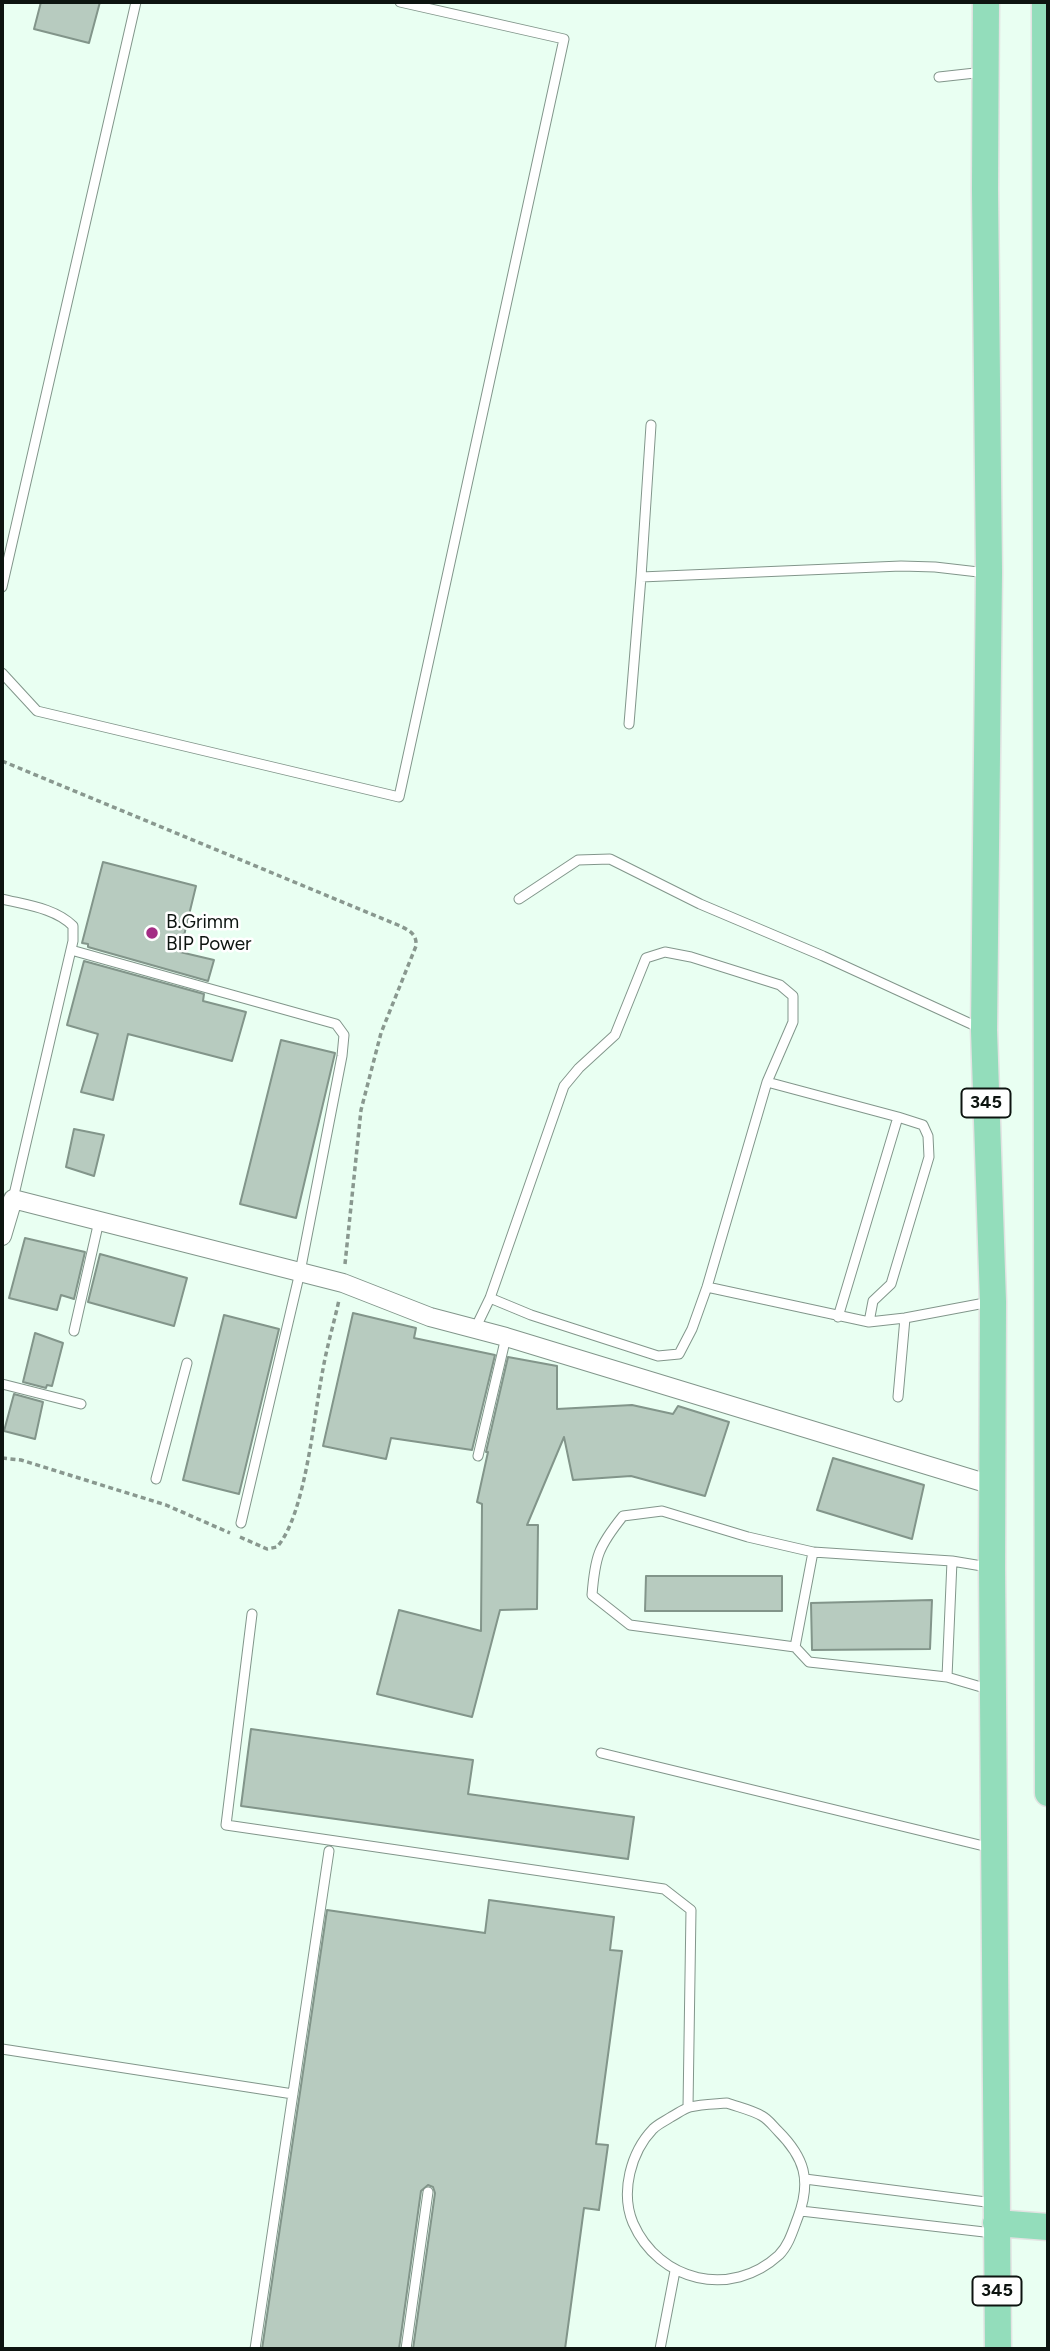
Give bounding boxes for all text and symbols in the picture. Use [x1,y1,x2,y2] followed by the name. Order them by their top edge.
[166,911,251,955] place label: B.Grimm BIP Power
[144,925,160,941] marker: B.Grimm BIP Power
[962,1088,1010,1118] road number: 345
[972,2276,1021,2306] road number: 345

